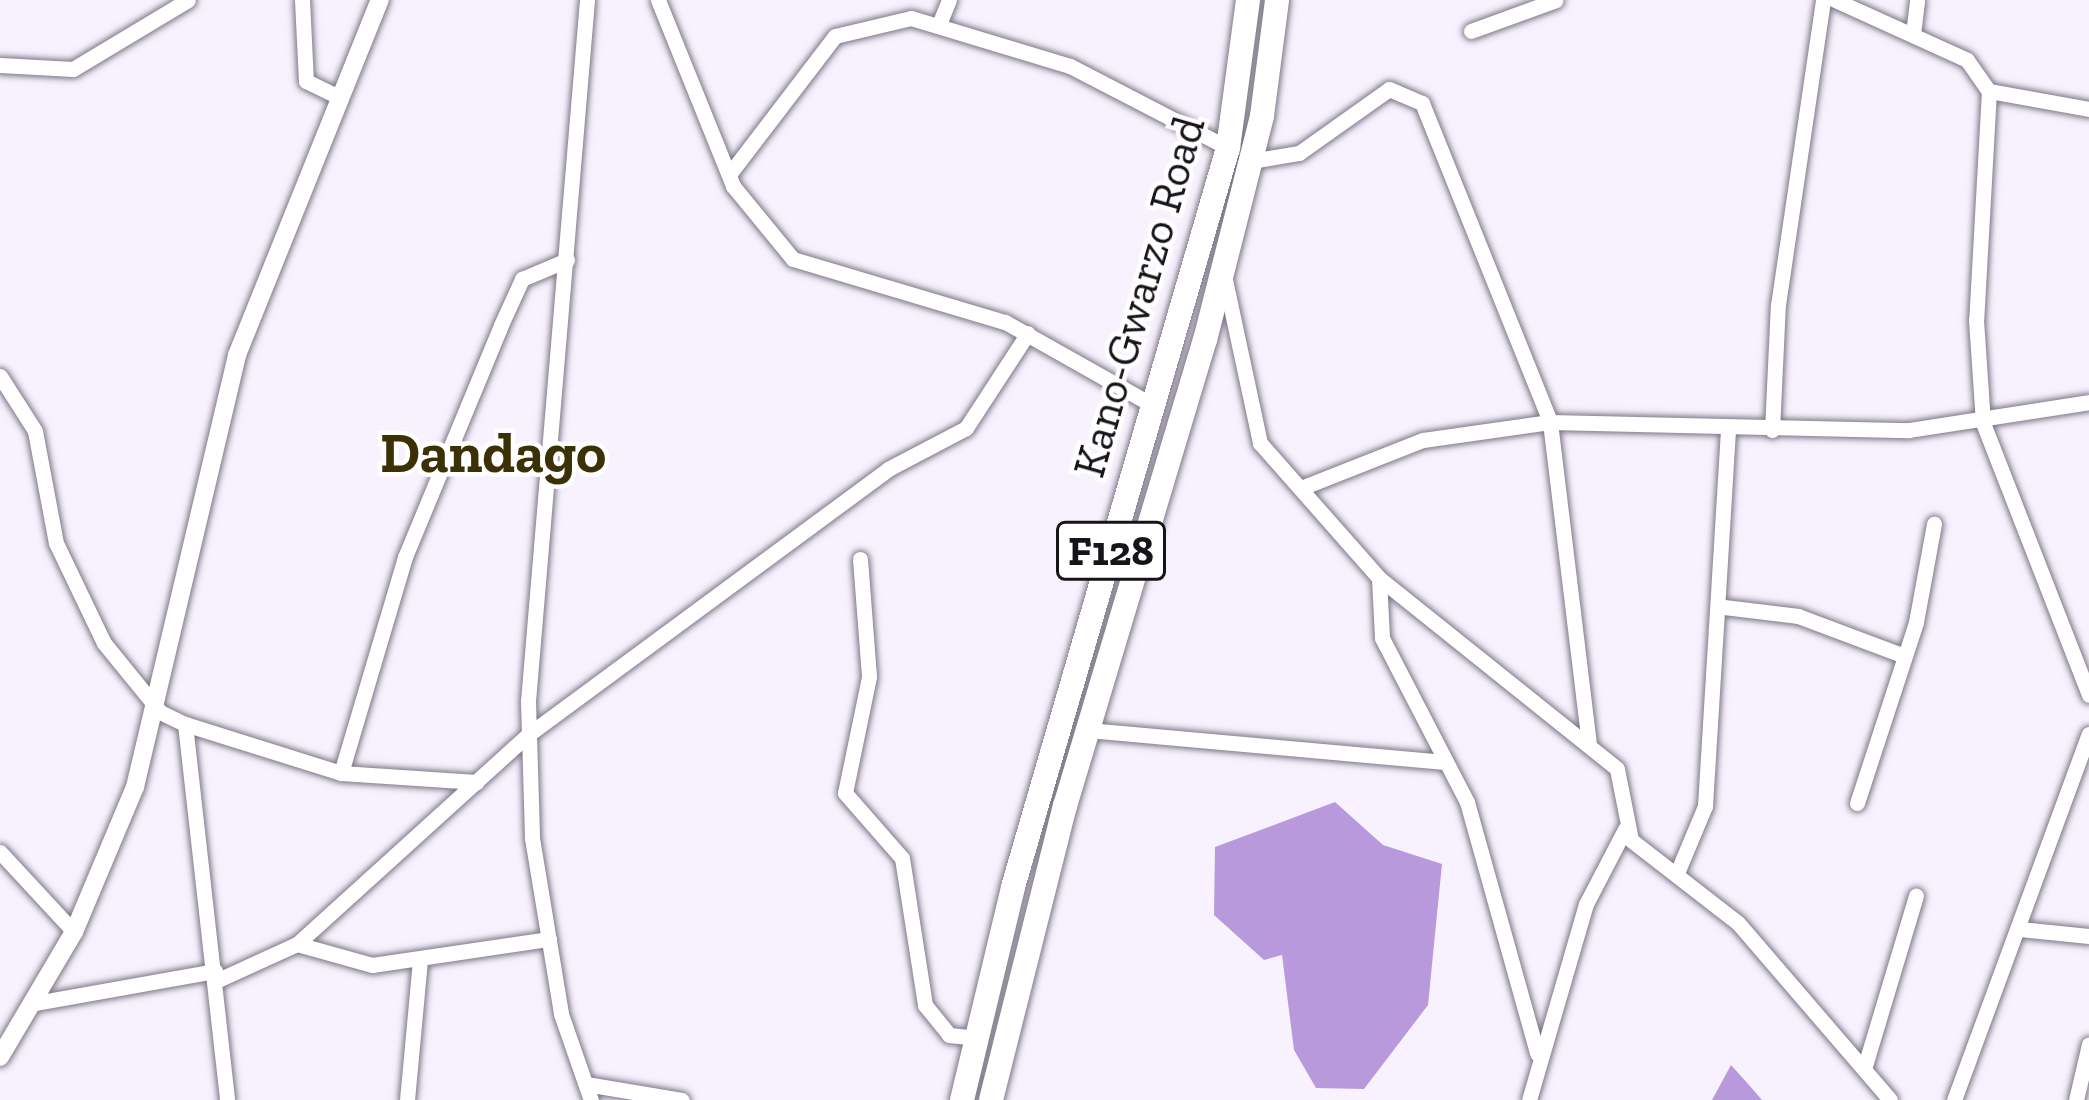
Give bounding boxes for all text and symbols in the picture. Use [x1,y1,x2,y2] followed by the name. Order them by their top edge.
[1063,111,1217,483] street label: Kano-Gwarzo Road
[380,419,606,487] district label: Dandago
[1054,515,1168,587] road number: F128

